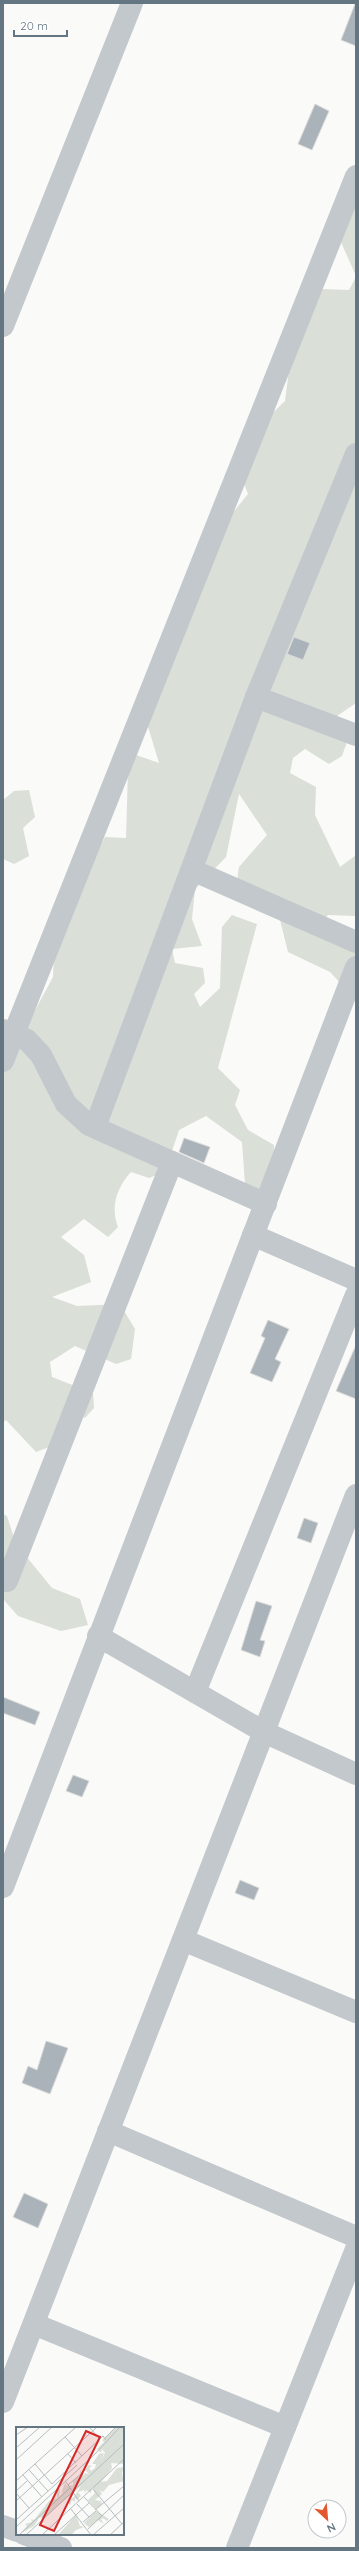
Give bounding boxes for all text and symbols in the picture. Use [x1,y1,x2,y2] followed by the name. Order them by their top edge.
[14,12,67,38] scale bar
[20,18,48,33] text: 20 m
[16,2427,124,2535] inset map
[307,2499,347,2539] north arrow
[325,2520,338,2536] text: N

